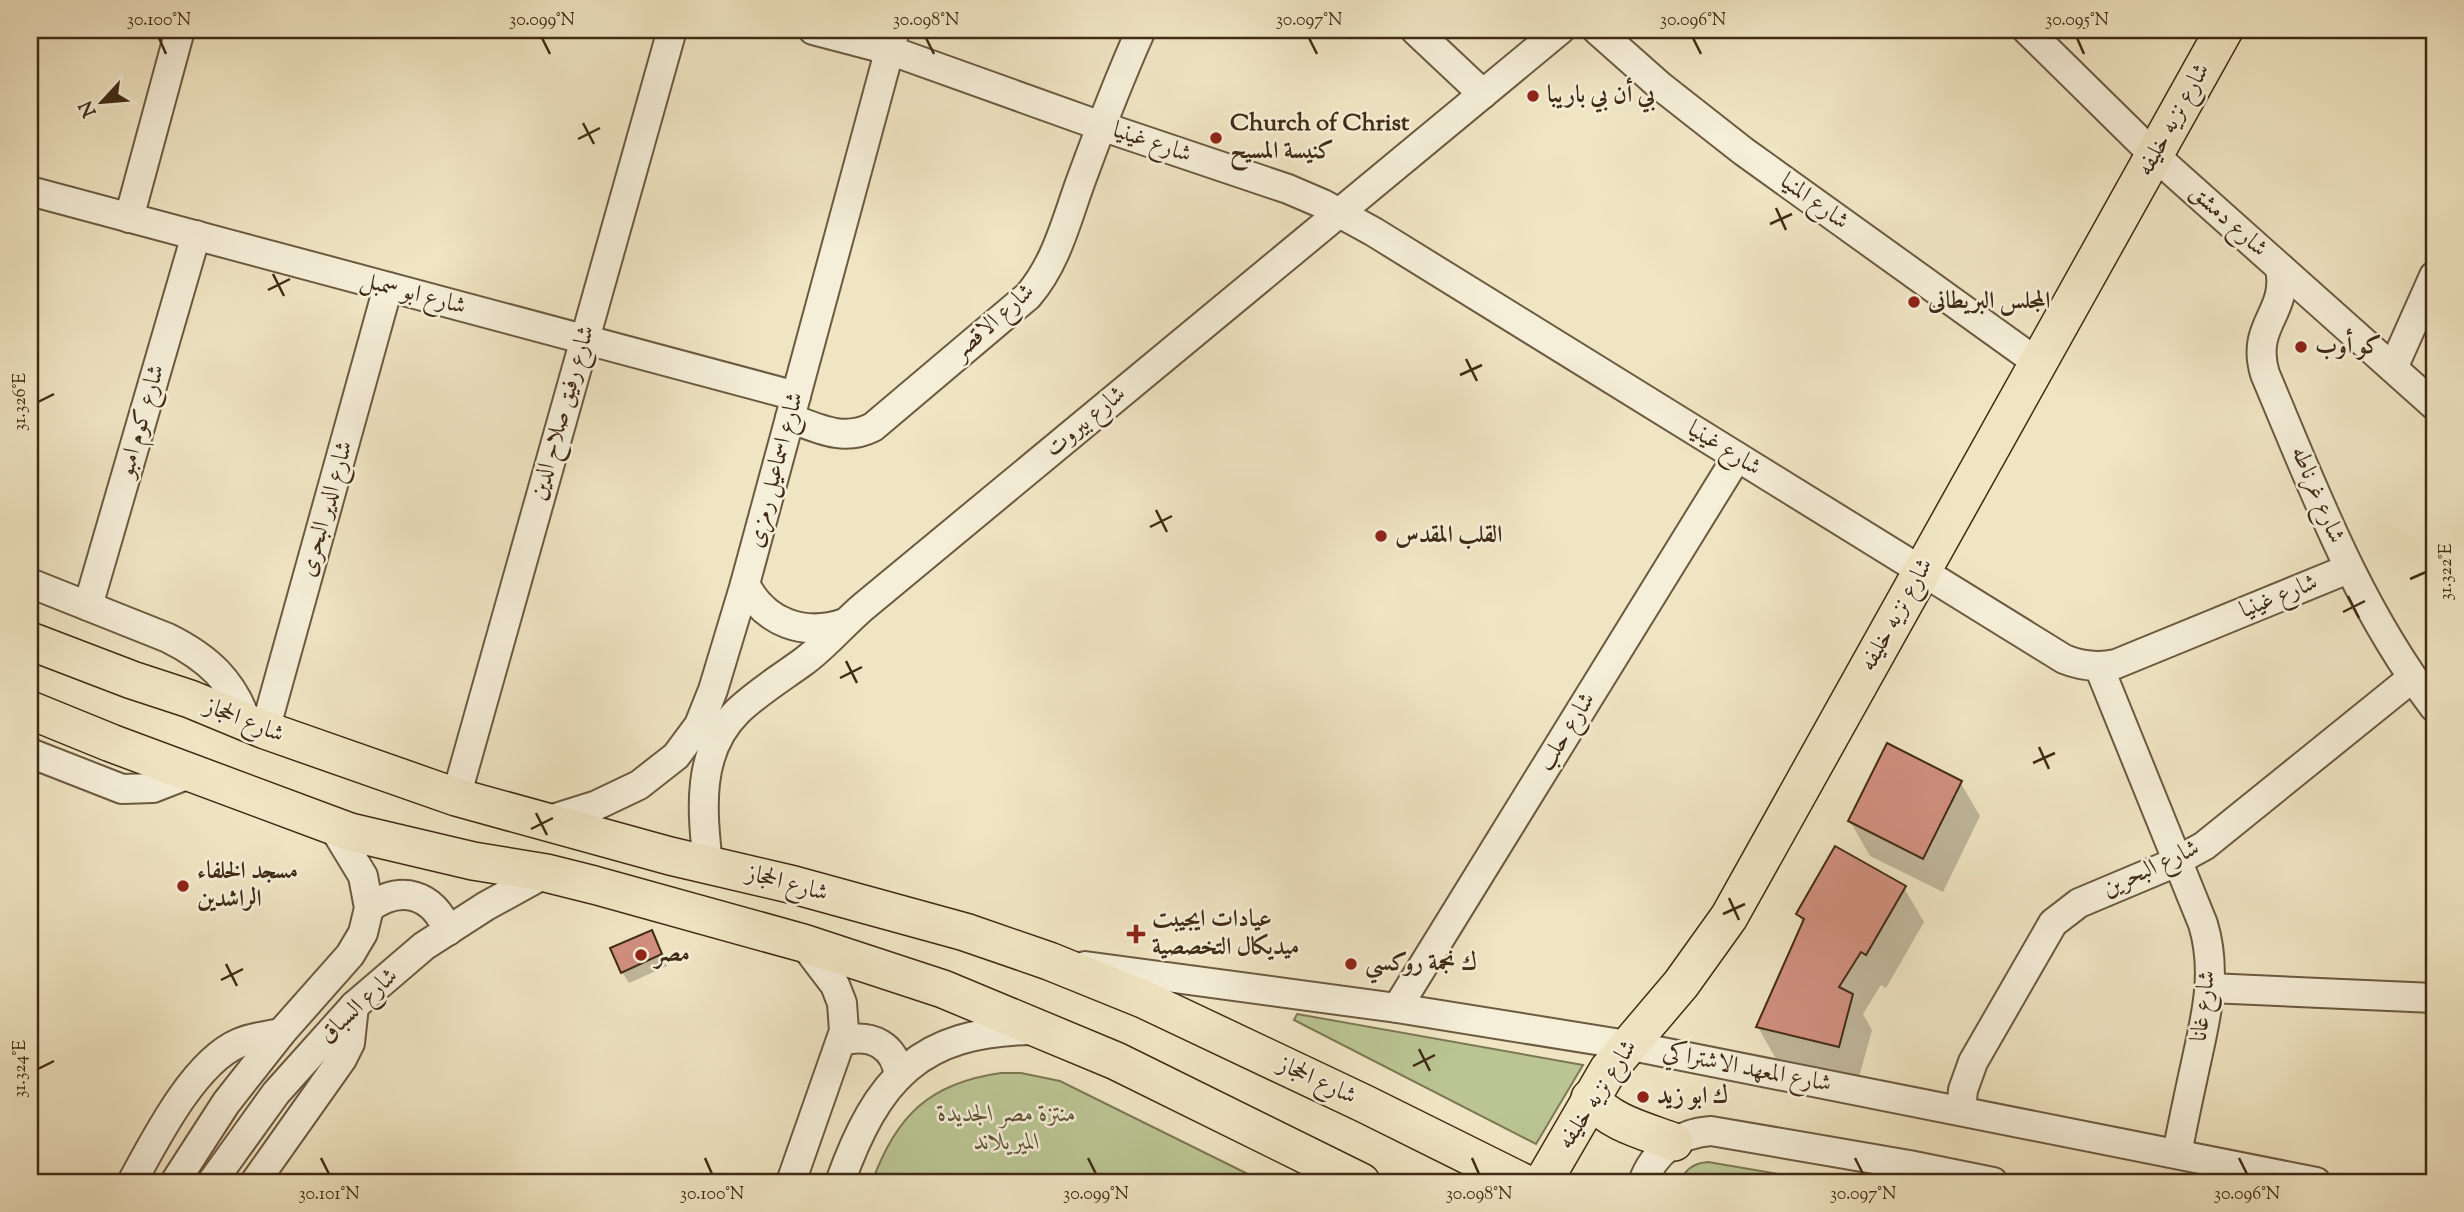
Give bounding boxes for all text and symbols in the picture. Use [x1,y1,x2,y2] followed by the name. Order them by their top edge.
[127,8,191,34] text: 30.100°N
[509,8,575,34] text: 30.099°N
[893,8,959,34] text: 30.098°N
[1276,8,1342,34] text: 30.097°N
[1660,8,1726,34] text: 30.096°N
[2045,8,2109,34] text: 30.095°N
[2129,57,2220,183] street label: شارع نزيه خليفه
[66,66,136,136] north arrow
[1547,77,1655,113] place label: بي أن بي باريبا
[1525,88,1541,104] marker: بي أن بي باريبا
[74,96,104,121] text: N
[1230,107,1410,172] place label: Church of Christ كنيسة المسيح
[1108,114,1196,173] street label: شارع غينيا
[1208,130,1224,146] marker: Church of Christ كنيسة المسيح
[1772,165,1855,239] street label: شارع المنيا
[2181,177,2275,266] street label: شارع دمشق
[356,264,470,325] street label: شارع ابو سمبل
[943,276,1043,371] street label: شارع الاقصر
[1927,285,2051,319] place label: المجلس البريطانى
[1906,294,1922,310] marker: المجلس البريطانى
[522,322,606,505] street label: شارع رفيق صلاح الدين
[2315,328,2382,364] place label: كو أوب
[2293,339,2309,355] marker: كو أوب
[109,361,176,484] street label: شارع كوم امبو
[8,373,34,431] text: 31.326°E
[1038,378,1134,467] street label: شارع بيروت
[739,388,814,552] street label: شارع اسماعيل رمزى
[1680,413,1767,486] street label: شارع غينيا
[291,437,364,581] street label: شارع الدير البحرى
[2280,441,2353,549] street label: شارع غرناطه
[1395,519,1502,553] place label: القلب المقدس
[1373,528,1389,544] marker: القلب المقدس
[2434,543,2460,601] text: 31.322°E
[1852,552,1943,678] street label: شارع نزيه خليفه
[2235,566,2323,629] street label: شارع غينيا
[1529,686,1605,779] street label: شارع حلب
[197,689,289,753] street label: شارع الحجاز
[2097,832,2206,907] street label: شارع البحرين
[197,855,298,917] place label: مسجد الخلفاء الراشدين
[740,856,832,912] street label: شارع الحجاز
[175,878,191,894] marker: مسجد الخلفاء الراشدين
[1152,903,1299,965] place label: عيادات ايجيبت ميديكال التخصصية
[1126,924,1146,944] marker: عيادات ايجيبت ميديكال التخصصية
[652,938,690,972] place label: مصر
[633,947,649,963] marker: مصر
[1365,947,1477,984] place label: ك نجمة روكسي
[1343,956,1359,972] marker: ك نجمة روكسي
[312,960,407,1052] street label: شارع السباق
[2183,968,2226,1044] street label: شارع غانا
[1550,1033,1647,1157] street label: شارع نزيه خليفه
[1660,1036,1834,1103] street label: شارع المعهد الاشتراكي
[8,1040,34,1098] text: 31.324°E
[1270,1047,1362,1115] street label: شارع الحجاز
[1657,1080,1728,1114] place label: ك ابو زيد
[1635,1089,1651,1105] marker: ك ابو زيد
[937,1098,1076,1160] park label: منتزة مصر الجديدة الميريلاند
[298,1182,360,1208] text: 30.101°N
[680,1182,744,1208] text: 30.100°N
[1063,1182,1129,1208] text: 30.099°N
[1446,1182,1512,1208] text: 30.098°N
[1830,1182,1896,1208] text: 30.097°N
[2214,1182,2280,1208] text: 30.096°N

